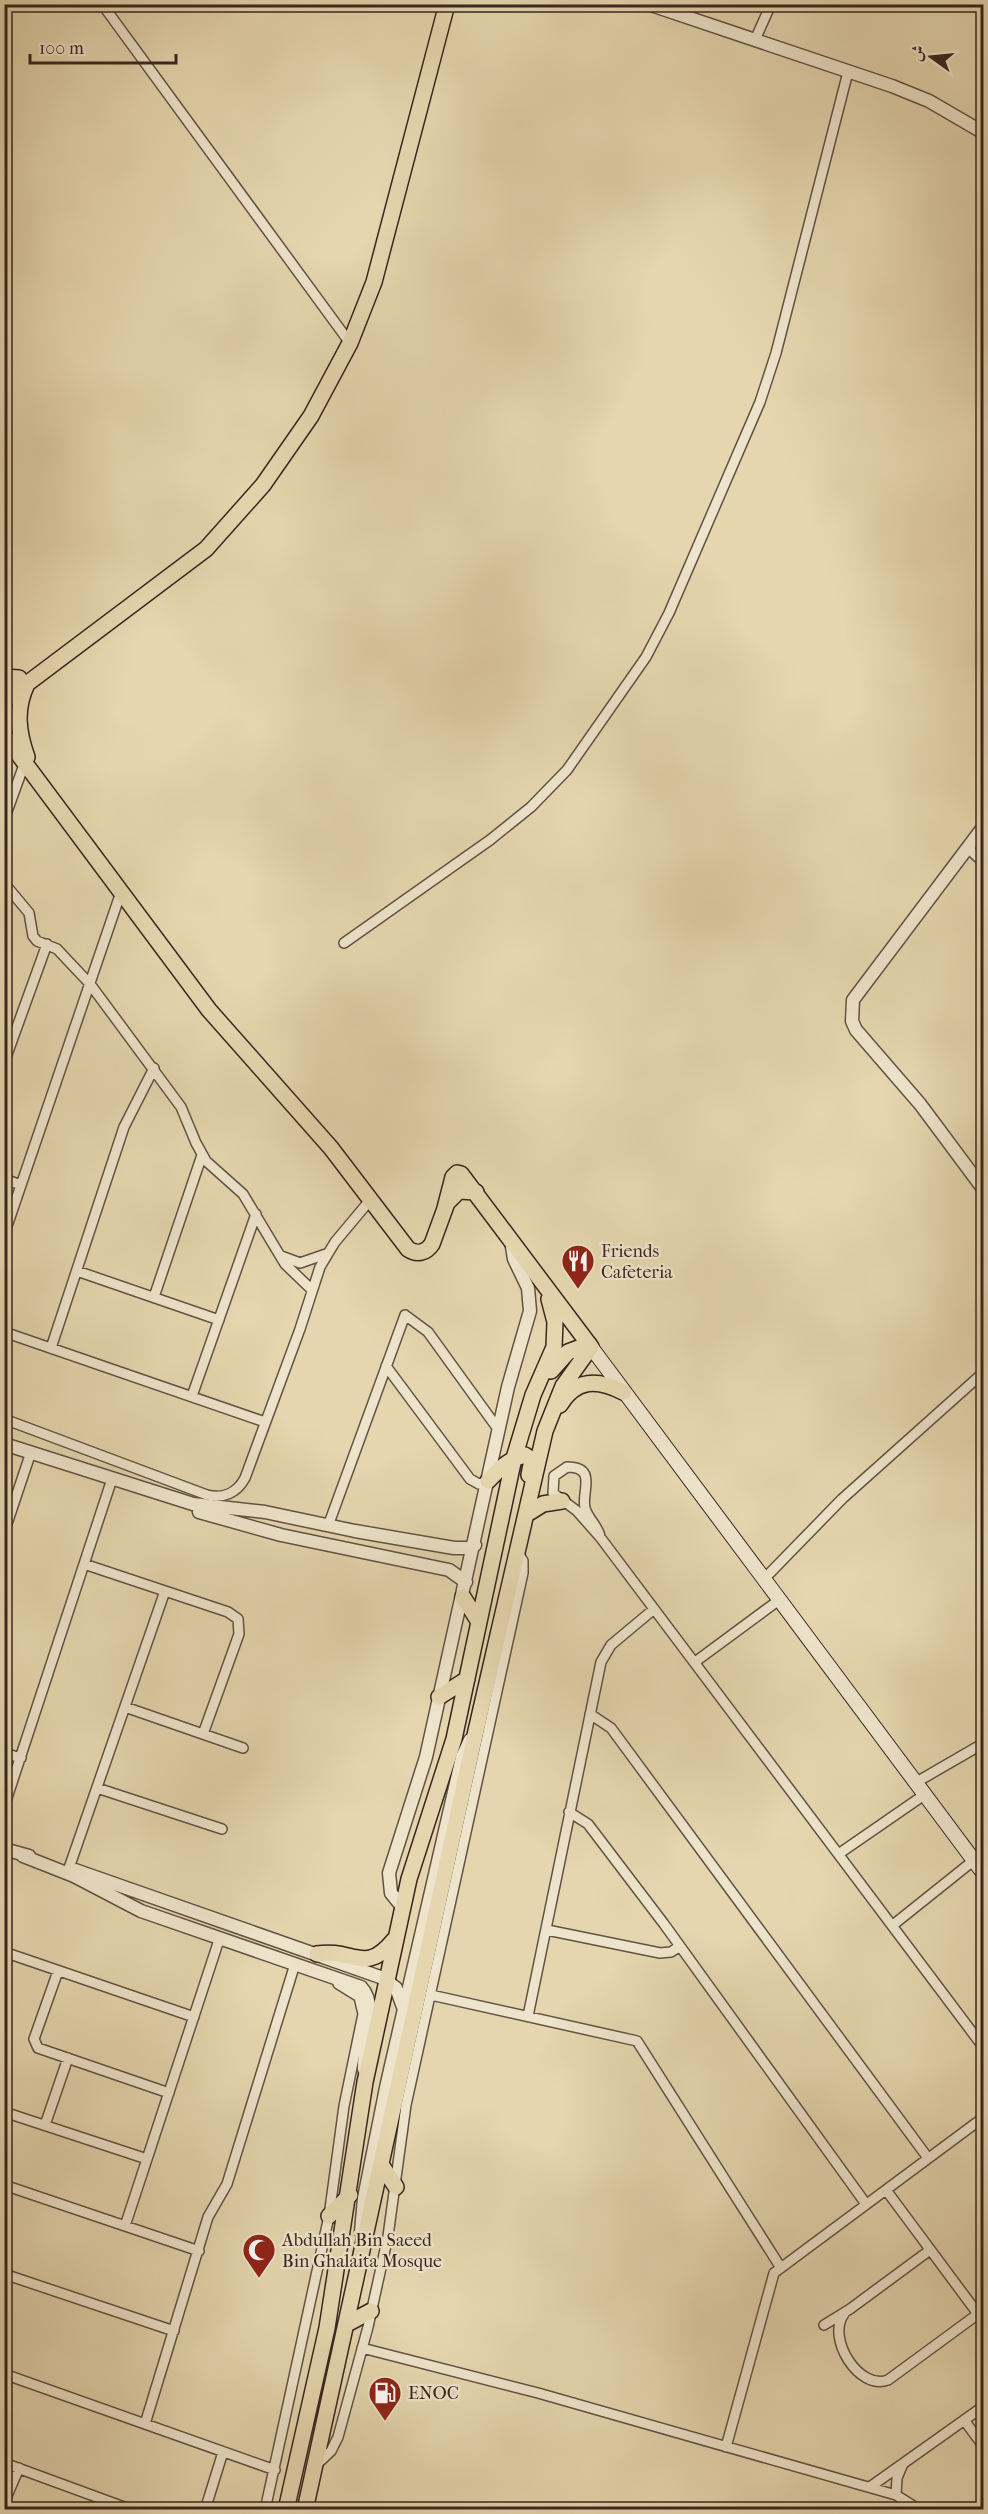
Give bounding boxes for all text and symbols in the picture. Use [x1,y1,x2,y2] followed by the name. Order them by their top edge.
[30,27,176,65] scale bar
[901,27,961,87] north arrow
[39,38,84,59] text: 100 m
[906,43,928,63] text: ش
[601,1241,673,1283] place label: Friends Cafeteria
[560,1243,596,1290] restaurant icon: Friends Cafeteria
[281,2230,442,2272] place label: Abdullah Bin Saeed Bin Ghalaita Mosque
[241,2232,277,2279] mosque icon: Abdullah Bin Saeed Bin Ghalaita Mosque
[367,2375,403,2422] fuel station icon: ENOC
[408,2383,459,2404] place label: ENOC

